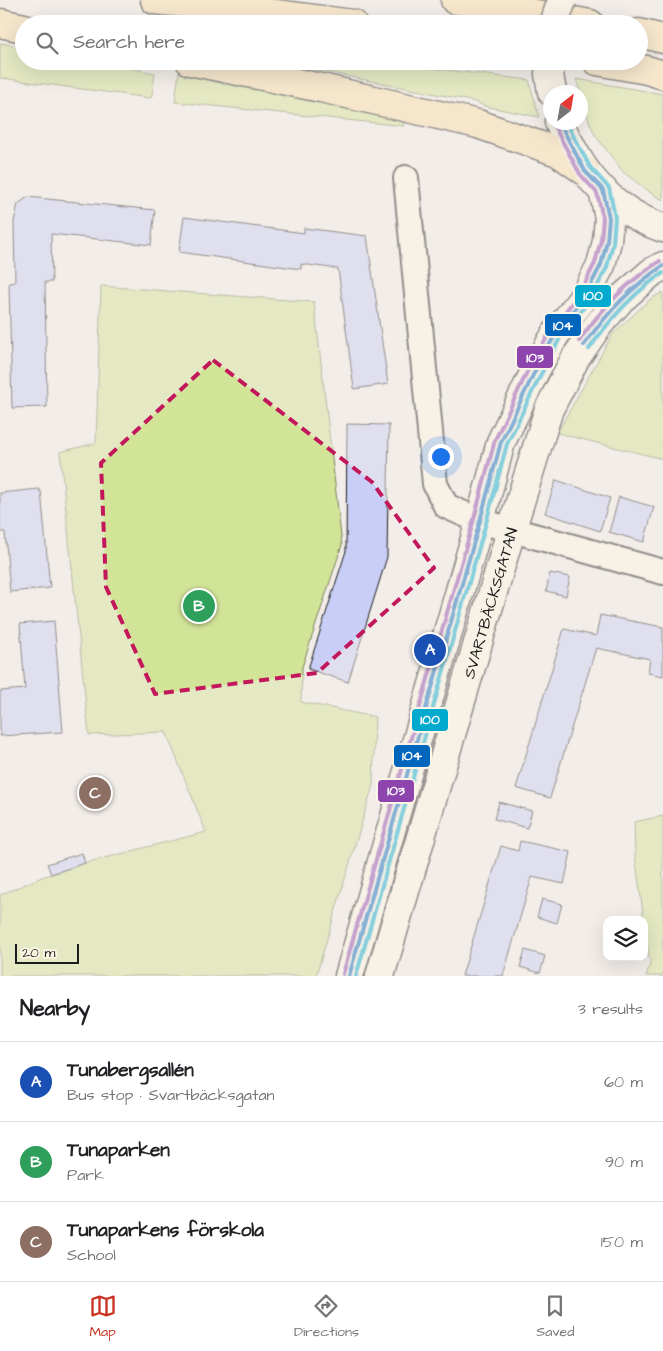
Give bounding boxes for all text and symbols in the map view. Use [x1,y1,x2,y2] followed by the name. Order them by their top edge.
[15,15,648,70] search box
[33,29,61,57] icon: search
[73,29,185,56] text: Search here
[543,85,588,130] north arrow
[574,284,612,308] line badge: 100
[583,286,603,306] text: 100
[544,313,582,337] line badge: 104
[553,316,574,336] text: 104
[516,345,554,369] line badge: 103
[526,348,545,368] text: 103
[428,444,454,470] your location
[458,525,523,681] street label: SVARTBÄCKSGATAN
[183,587,215,625] pin: B
[414,631,446,669] pin: A
[411,708,449,732] line badge: 100
[420,710,440,730] text: 100
[393,744,431,768] line badge: 104
[402,746,423,766] text: 104
[79,774,111,812] pin: C
[377,779,415,803] line badge: 103
[387,781,406,801] text: 103
[603,916,648,961] map controls
[603,916,648,961] button: layers
[15,941,79,964] scale bar
[22,943,55,963] text: 20 m
[20,994,90,1023] text: Nearby
[578,998,643,1020] text: 3 results
[67,1057,194,1084] text: Tunabergsallén
[31,1071,41,1093] text: A
[604,1071,643,1093] text: 60 m
[67,1084,275,1106] text: Bus stop · Svartbäcksgatan
[67,1137,170,1164] text: Tunaparken
[30,1151,42,1173] text: B
[605,1151,643,1173] text: 90 m
[67,1164,104,1186] text: Park
[67,1217,264,1244] text: Tunaparkens förskola
[30,1231,42,1253] text: C
[601,1231,643,1253] text: 150 m
[67,1244,116,1266] text: School
[89,1292,117,1342] tab: Map
[294,1292,359,1342] tab: Directions
[536,1292,574,1342] tab: Saved

